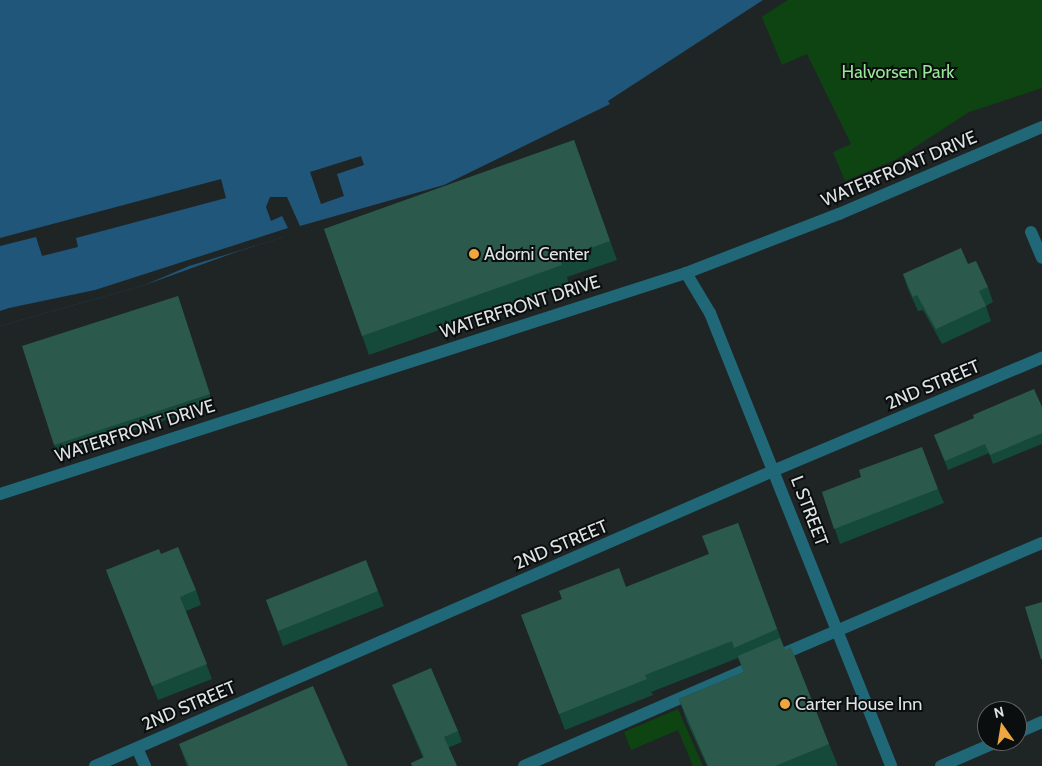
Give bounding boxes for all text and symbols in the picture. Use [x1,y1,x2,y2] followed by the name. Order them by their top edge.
[842,61,954,83] park label: Halvorsen Park
[818,126,980,212] street label: WATERFRONT DRIVE
[484,243,589,265] place label: Adorni Center
[468,248,480,260] marker: Adorni Center
[437,271,603,343] street label: WATERFRONT DRIVE
[883,356,983,414] street label: 2ND STREET
[52,395,218,467] street label: WATERFRONT DRIVE
[786,473,832,549] street label: L STREET
[511,516,611,574] street label: 2ND STREET
[139,677,239,735] street label: 2ND STREET
[795,693,922,715] place label: Carter House Inn
[779,698,791,710] marker: Carter House Inn
[977,701,1027,751] north arrow
[992,702,1006,722] text: N

